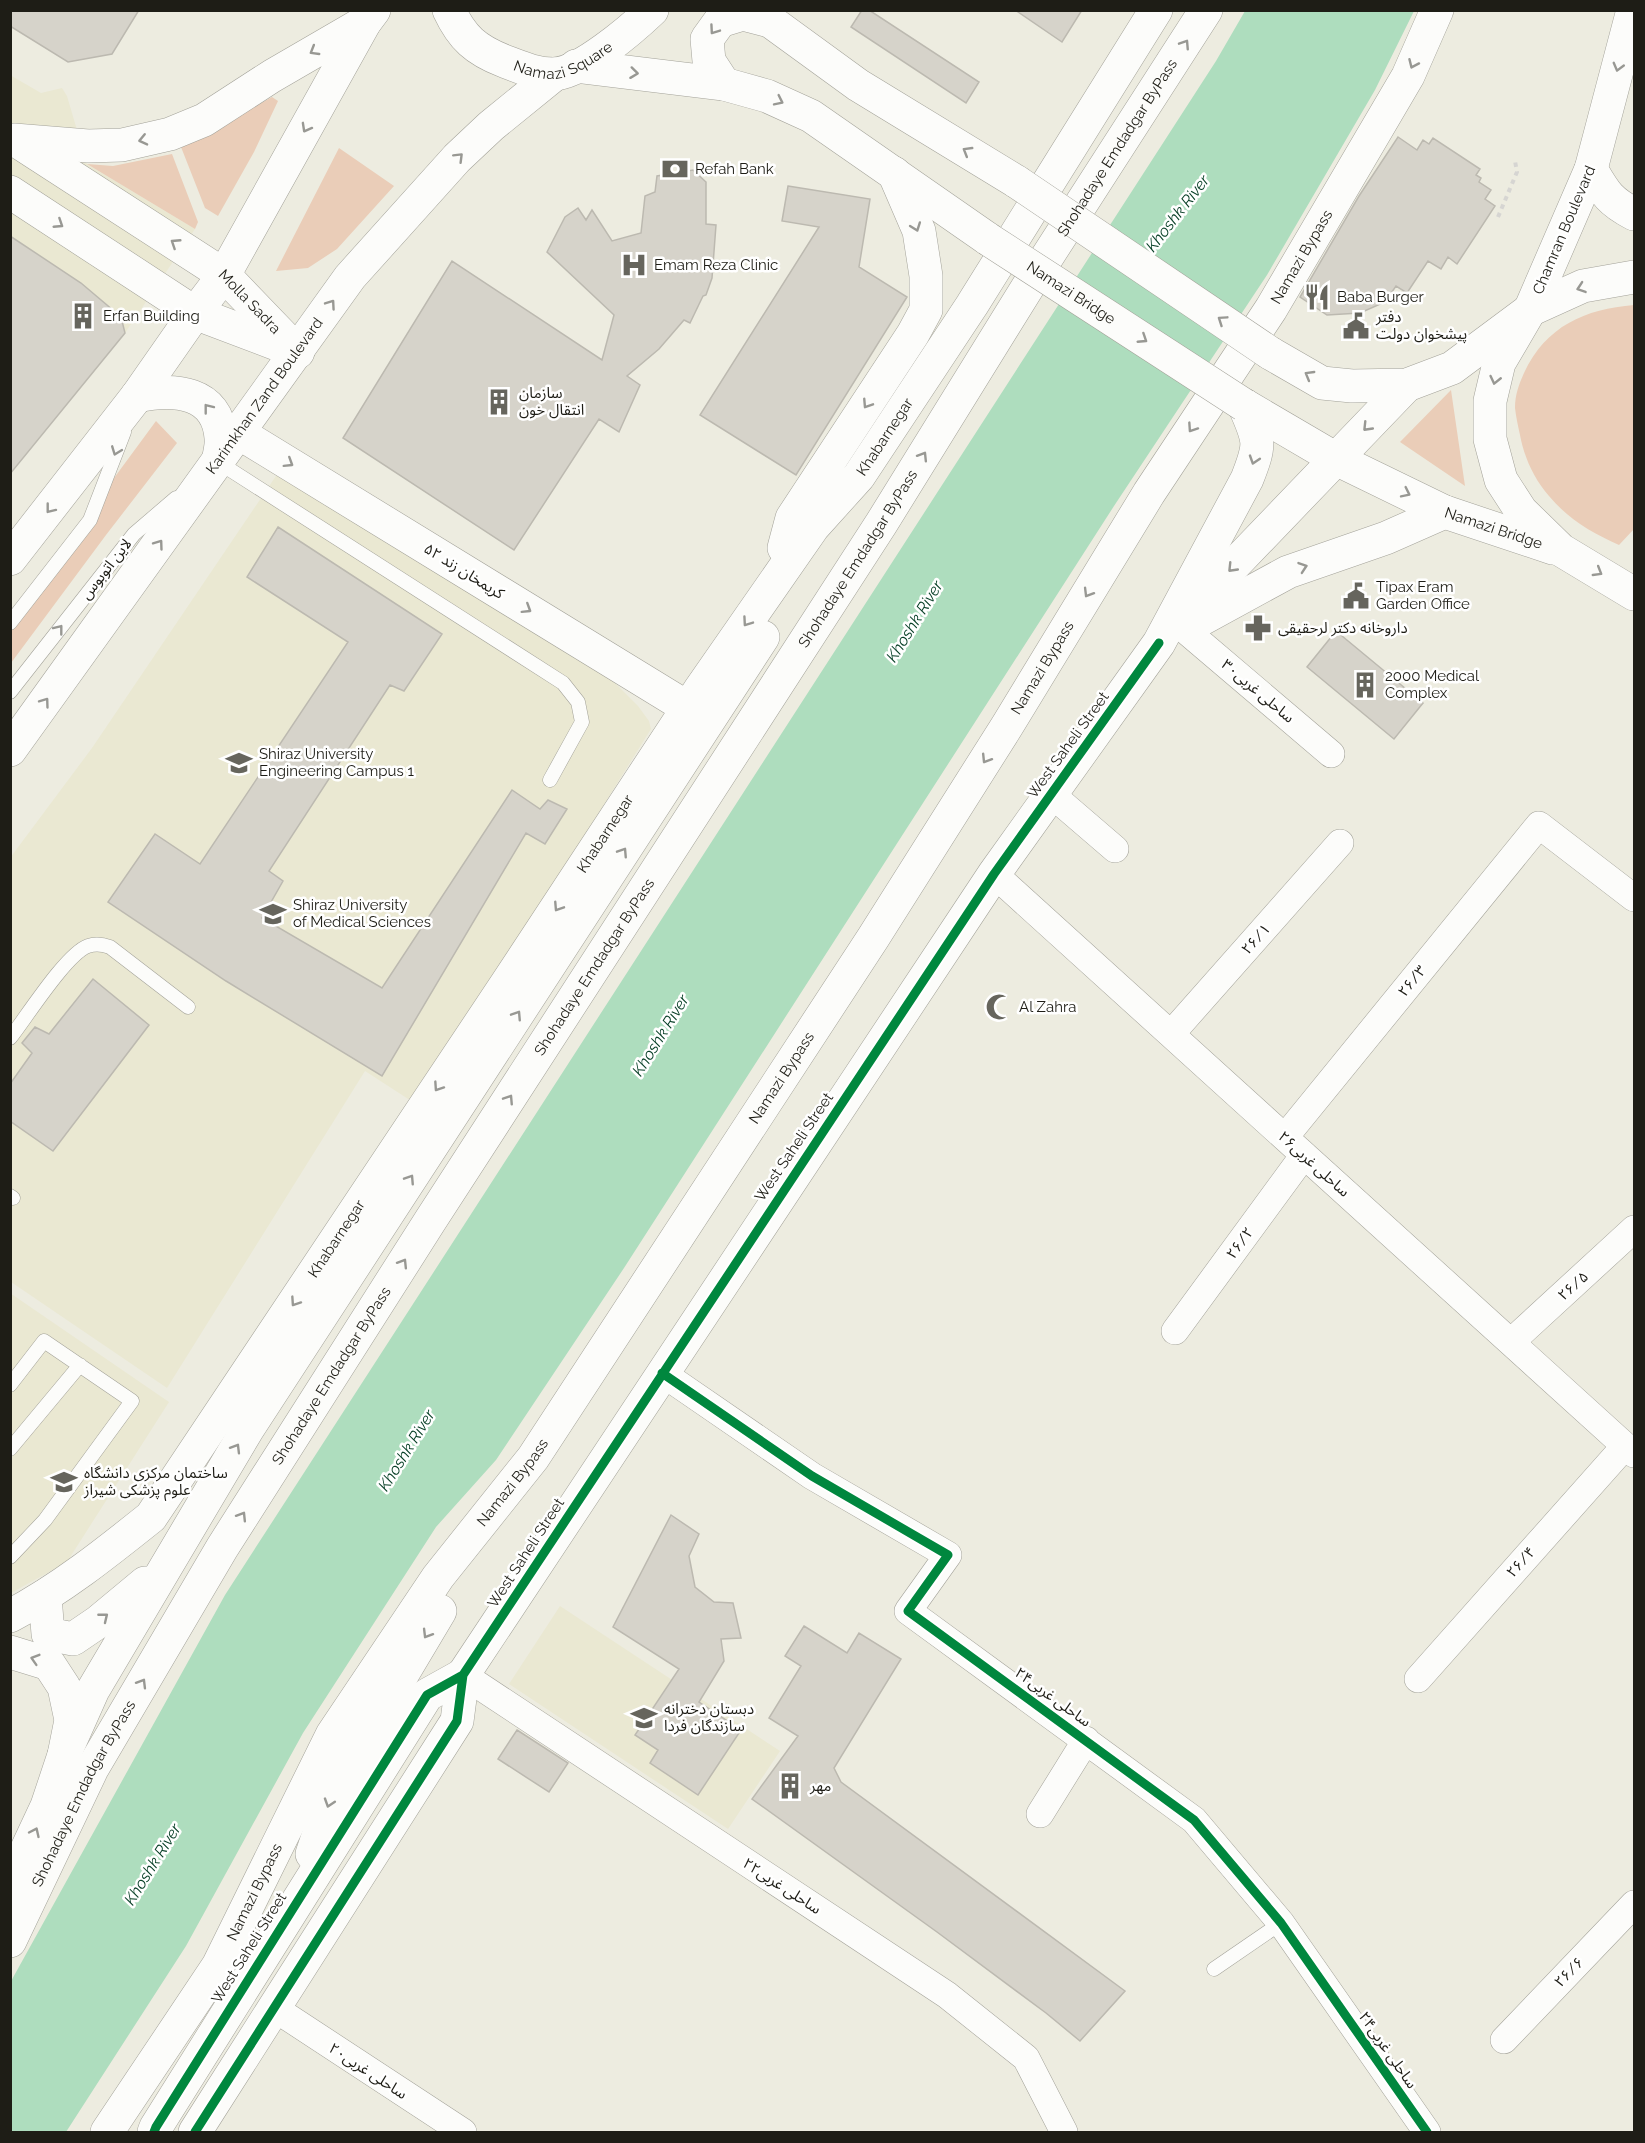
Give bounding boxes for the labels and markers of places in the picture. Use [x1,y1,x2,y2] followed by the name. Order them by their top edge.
[660,154,690,184] bank icon: Refah Bank
[695,160,774,178] place label: Refah Bank
[619,250,649,280] hospital icon: Emam Reza Clinic
[654,256,778,274] place label: Emam Reza Clinic
[1302,282,1332,312] restaurant icon: Baba Burger
[1337,288,1424,306] place label: Baba Burger
[68,301,98,331] building icon: Erfan Building
[103,307,200,325] place label: Erfan Building
[1375,308,1467,344] place label: دفتر پیشخوان دولت
[1341,311,1371,341] public building icon: دفتر پیشخوان دولت
[519,384,584,419] place label: سازمان انتقال خون
[484,387,514,417] building icon: سازمان انتقال خون
[1376,578,1470,613] place label: Tipax Eram Garden Office
[1341,581,1371,611] public building icon: Tipax Eram Garden Office
[1243,613,1273,643] pharmacy icon: داروخانه دکتر لرحقیقی
[1278,619,1408,637] place label: داروخانه دکتر لرحقیقی
[1385,667,1480,702] place label: 2000 Medical Complex
[1350,670,1380,700] building icon: 2000 Medical Complex
[259,745,415,780] place label: Shiraz University Engineering Campus 1
[224,748,254,778] school or university icon: Shiraz University Engineering Campus 1
[293,896,431,931] place label: Shiraz University of Medical Sciences
[258,899,288,929] school or university icon: Shiraz University of Medical Sciences
[984,992,1014,1022] mosque icon: Al Zahra
[1019,998,1076,1016] place label: Al Zahra
[83,1464,228,1501] place label: ساختمان مرکزی دانشگاه علوم پزشکی شیراز
[49,1467,79,1497] school or university icon: ساختمان مرکزی دانشگاه علوم پزشکی شیراز
[664,1700,754,1735] place label: دبستان دخترانه سازندگان فردا
[629,1703,659,1733] school or university icon: دبستان دخترانه سازندگان فردا
[775,1771,805,1801] building icon: مهر
[809,1777,831,1795] place label: مهر

